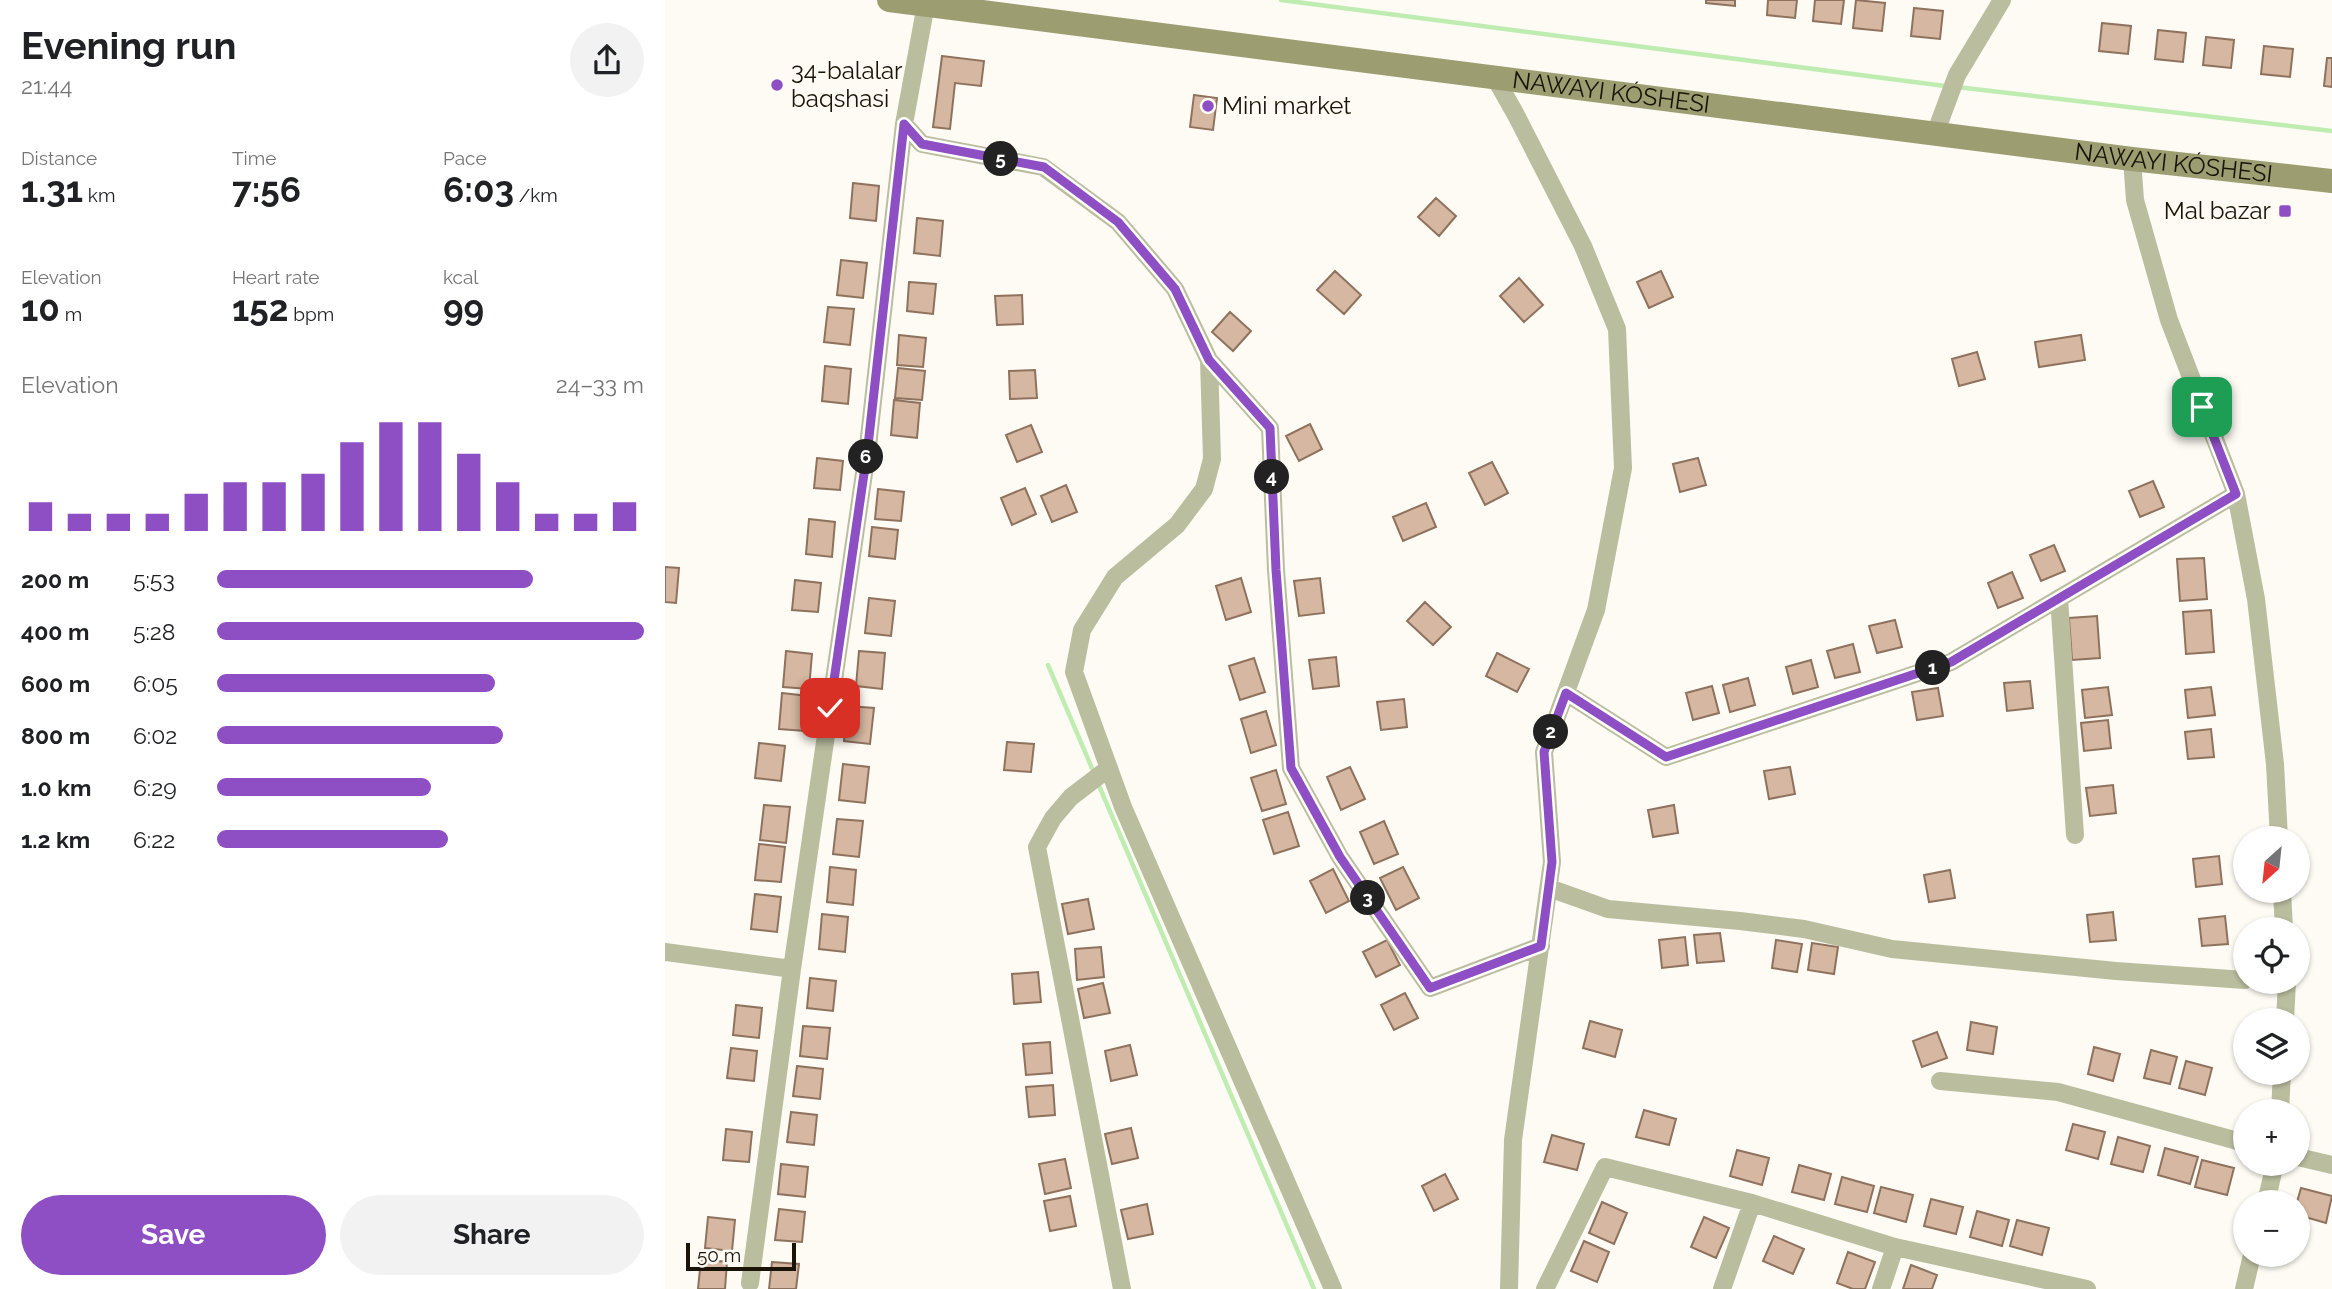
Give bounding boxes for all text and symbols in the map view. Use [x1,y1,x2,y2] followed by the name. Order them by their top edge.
[21,23,236,68] text: Evening run
[570,23,644,97] button: share
[791,56,903,113] place label: 34-balalar baqshasi
[1511,65,1712,119] street label: NAWAYI KÓSHESI
[21,72,72,99] text: 21:44
[769,77,785,93] marker: 34-balalar baqshasi
[1222,91,1351,120] place label: Mini market
[1200,98,1216,114] marker: Mini market
[2073,137,2274,188] street label: NAWAYI KÓSHESI
[983,142,1019,176] pin: 5
[21,147,97,169] text: Distance
[232,147,276,169] text: Time
[443,147,487,169] text: Pace
[995,147,1006,169] text: 5
[21,169,83,210] text: 1.31
[232,169,301,210] text: 7:56
[443,169,514,210] text: 6:03
[83,184,115,206] text: km
[514,184,558,206] text: /km
[2164,196,2272,225] place label: Mal bazar
[2277,203,2293,219] marker: Mal bazar
[21,266,102,288] text: Elevation
[232,266,320,288] text: Heart rate
[443,266,479,288] text: kcal
[21,288,60,329] text: 10
[232,288,288,329] text: 152
[443,288,484,329] text: 99
[60,303,82,325] text: m
[288,303,334,325] text: bpm
[21,371,119,398] text: Elevation
[556,371,644,398] text: 24–33 m
[2172,377,2232,437] pin
[2183,388,2221,426] icon: arrive
[849,440,883,475] pin: 6
[860,445,871,467] text: 6
[1255,460,1289,494] pin: 4
[1266,465,1277,487] text: 4
[21,566,89,593] text: 200 m
[133,566,175,593] text: 5:53
[21,618,89,645] text: 400 m
[133,618,175,645] text: 5:28
[1915,650,1951,686] pin: 1
[1928,656,1937,678] text: 1
[21,670,90,697] text: 600 m
[133,670,178,697] text: 6:05
[800,678,860,738] pin
[811,689,849,727] icon: check
[1533,714,1568,750] pin: 2
[1545,720,1556,742] text: 2
[21,722,90,749] text: 800 m
[133,722,177,749] text: 6:02
[21,774,91,801] text: 1.0 km
[133,774,177,801] text: 6:29
[21,826,90,853] text: 1.2 km
[133,826,175,853] text: 6:22
[2233,826,2310,903] north arrow
[2233,826,2310,1267] map controls
[1351,880,1385,916] pin: 3
[1362,886,1373,908] text: 3
[2233,917,2310,994] button: locate
[2233,1008,2310,1085] button: layers
[2233,1099,2310,1176] button: +
[2233,1190,2310,1267] button: −
[21,1195,326,1275] button: Save
[340,1195,644,1275] button: Share
[686,1240,796,1272] scale bar
[697,1244,741,1266] text: 50 m

